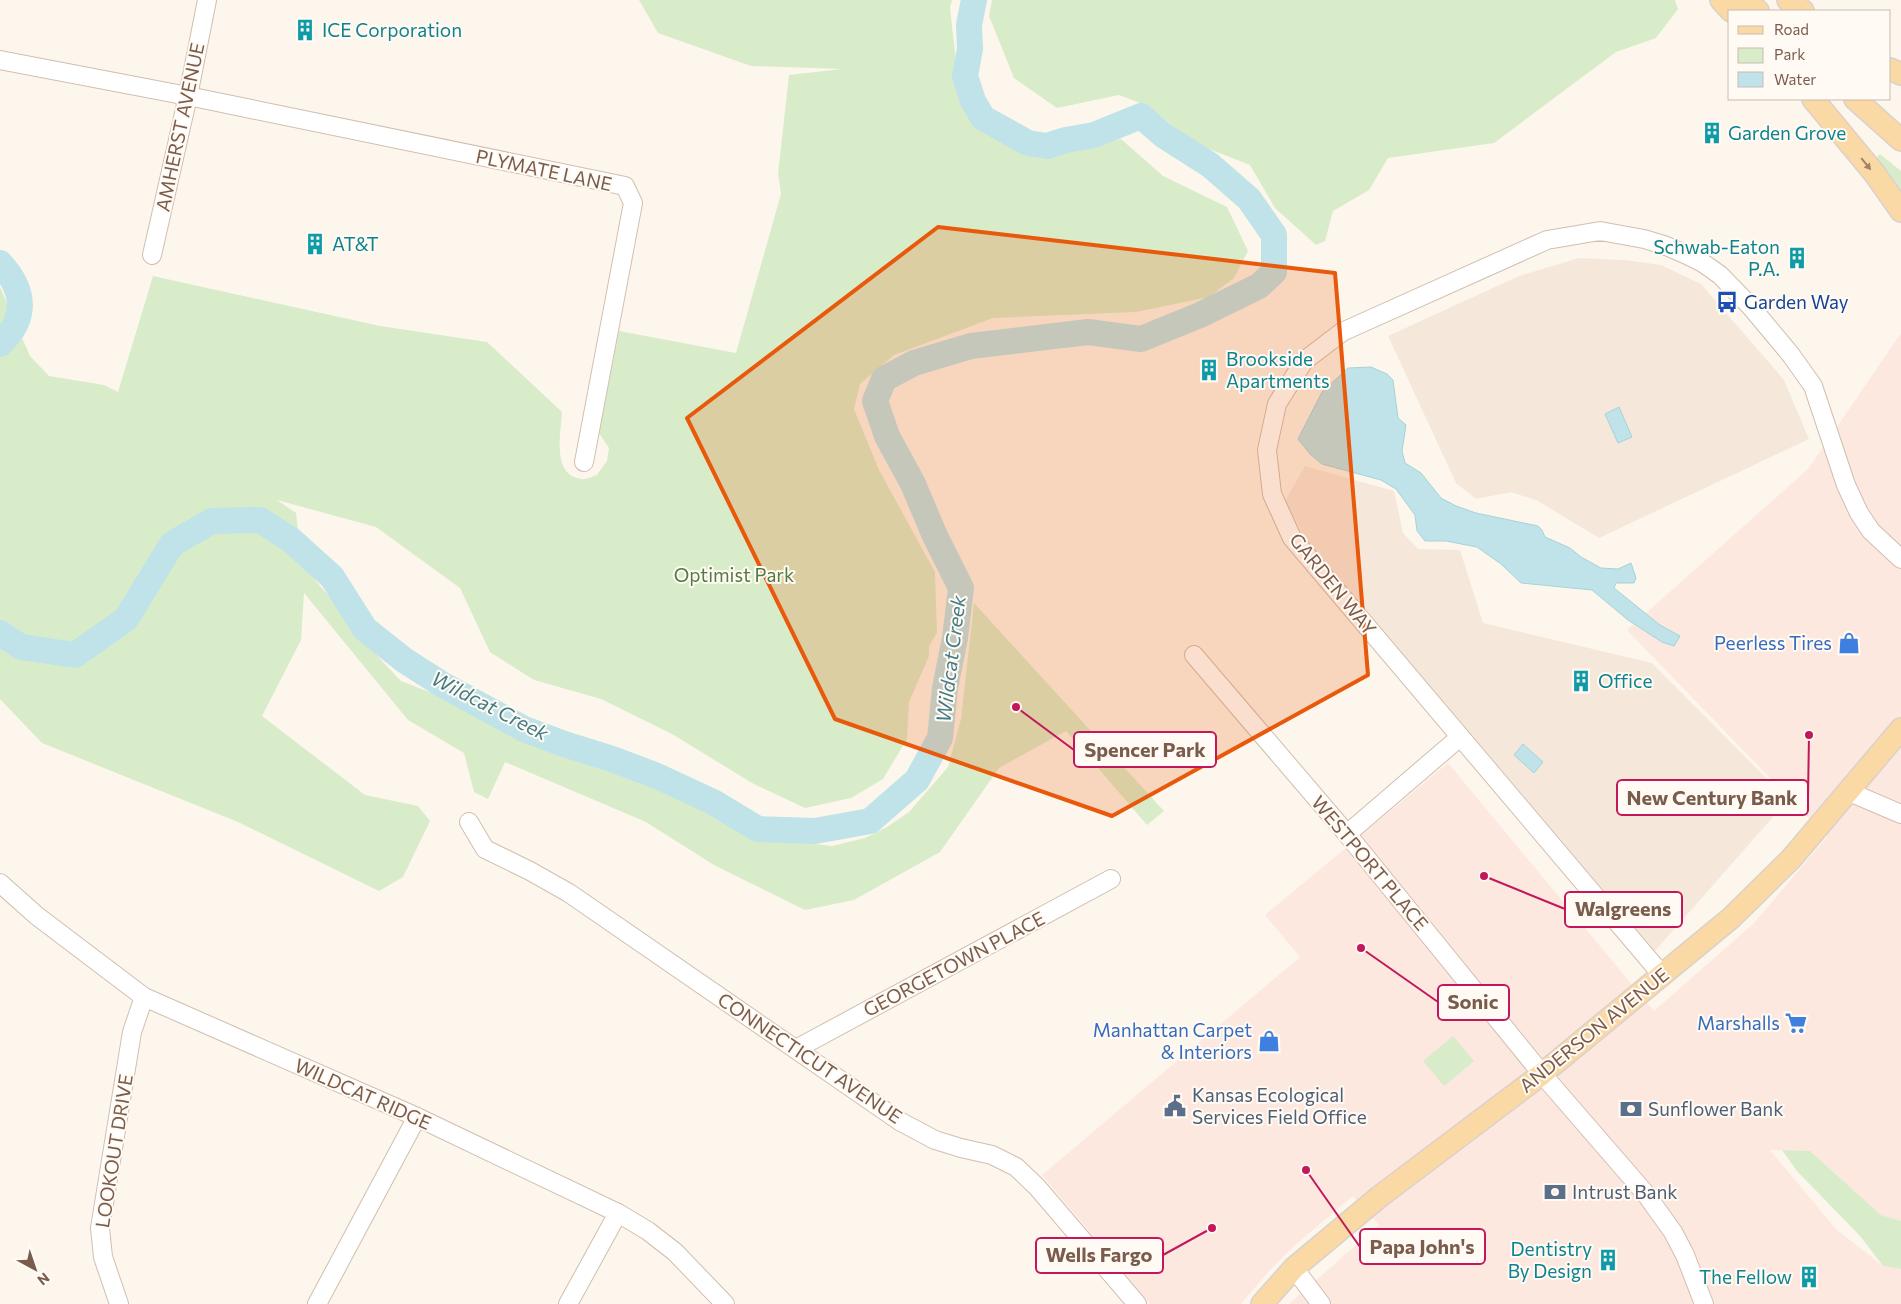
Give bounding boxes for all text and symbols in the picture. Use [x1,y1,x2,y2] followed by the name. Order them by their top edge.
[1728,10,1891,100] legend
[292,17,318,43] building icon: ICE Corporation
[322,18,462,41] place label: ICE Corporation
[1774,20,1809,38] text: Road
[150,40,209,213] street label: AMHERST AVENUE
[1774,45,1805,63] text: Park
[1774,70,1816,88] text: Water
[1699,120,1725,146] building icon: Garden Grove
[1728,121,1846,144] place label: Garden Grove
[474,144,614,195] street label: PLYMATE LANE
[1860,157,1871,170] one-way arrow
[302,231,328,257] building icon: AT&T
[332,232,379,255] place label: AT&T
[1653,235,1780,280] place label: Schwab-Eaton P.A.
[1784,245,1810,271] building icon: Schwab-Eaton P.A.
[1714,289,1740,315] bus stop icon: Garden Way
[1744,290,1849,313] place label: Garden Way
[1226,347,1330,392] place label: Brookside Apartments
[1196,357,1222,383] building icon: Brookside Apartments
[1285,528,1382,639] street label: GARDEN WAY
[674,563,794,586] park label: Optimist Park
[930,593,970,724] water label: Wildcat Creek
[1836,630,1862,656] shop icon: Peerless Tires
[1714,631,1832,654] place label: Peerless Tires
[428,665,554,745] water label: Wildcat Creek
[1568,668,1594,694] building icon: Office
[1598,669,1652,692] place label: Office
[1074,732,1216,767] callout: Spencer Park
[1084,737,1206,761] text: Spencer Park
[1617,780,1808,815] callout: New Century Bank
[1626,785,1798,809] text: New Century Bank
[1307,791,1434,935] street label: WESTPORT PLACE
[1565,892,1682,927] callout: Walgreens
[1575,896,1671,920] text: Walgreens
[859,906,1048,1021] street label: GEORGETOWN PLACE
[1514,962,1673,1097] street label: ANDERSON AVENUE
[1438,985,1509,1020] callout: Sonic
[714,987,907,1128] street label: CONNECTICUT AVENUE
[1448,989,1499,1013] text: Sonic
[1783,1010,1809,1036] supermarket icon: Marshalls
[1697,1011,1780,1034] place label: Marshalls
[1093,1018,1252,1063] place label: Manhattan Carpet & Interiors
[1256,1028,1282,1054] shop icon: Manhattan Carpet & Interiors
[291,1053,435,1134] street label: WILDCAT RIDGE
[90,1072,137,1229] street label: LOOKOUT DRIVE
[1192,1083,1367,1128] place label: Kansas Ecological Services Field Office
[1162,1093,1188,1119] public building icon: Kansas Ecological Services Field Office
[1618,1096,1644,1122] bank icon: Sunflower Bank
[1648,1097,1784,1120] place label: Sunflower Bank
[1542,1179,1568,1205] bank icon: Intrust Bank
[1572,1180,1678,1203] place label: Intrust Bank
[1360,1229,1485,1264] callout: Papa John's
[1369,1234,1475,1258] text: Papa John's
[1508,1237,1592,1282] place label: Dentistry By Design
[1036,1238,1163,1273] callout: Wells Fargo
[1046,1242,1152,1266] text: Wells Fargo
[10,1244,60,1294] north arrow
[1595,1247,1621,1273] building icon: Dentistry By Design
[1796,1264,1822,1290] building icon: The Fellow
[1699,1265,1792,1288] place label: The Fellow
[34,1269,53,1289] text: N

